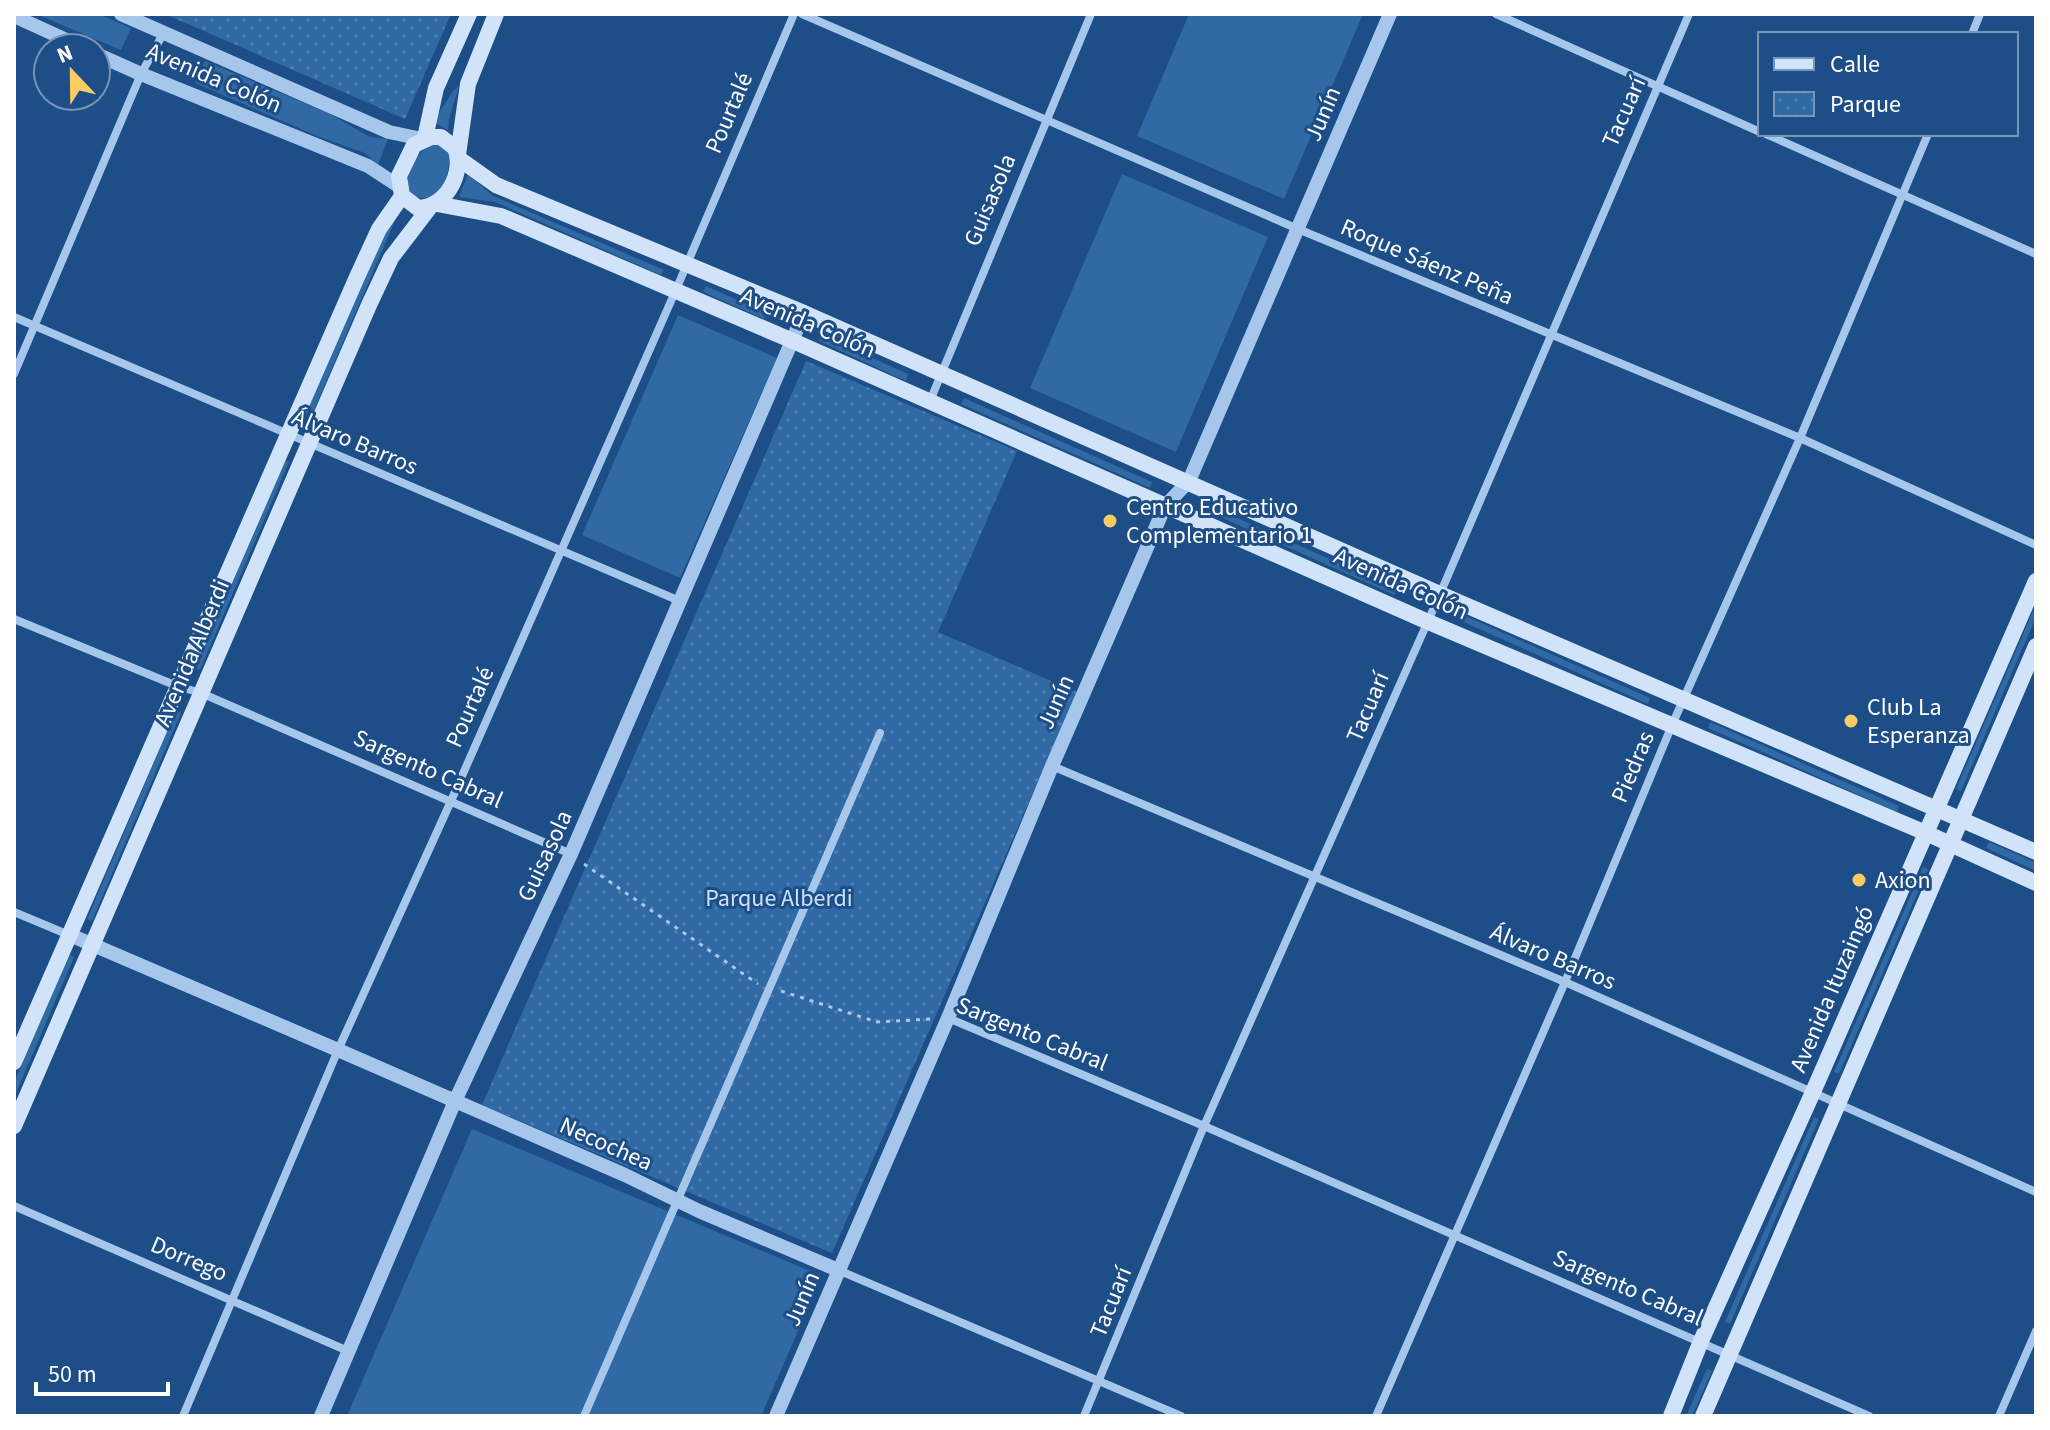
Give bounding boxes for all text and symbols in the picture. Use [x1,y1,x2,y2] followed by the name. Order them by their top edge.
[32,32,112,112] north arrow
[1758,32,2018,136] legend
[141,34,287,122] street label: Avenida Colón
[52,37,78,72] text: N
[1830,47,1880,82] text: Calle
[696,67,762,159] street label: Pourtalé
[1593,70,1655,153] street label: Tacuarí
[1296,81,1350,147] street label: Junín
[1830,87,1901,122] text: Parque
[955,148,1025,252] street label: Guisasola
[1335,210,1519,314] street label: Roque Sáenz Peña
[735,279,881,367] street label: Avenida Colón
[287,400,423,484] street label: Álvaro Barros
[1126,490,1313,553] place label: Centro Educativo Complementario 1
[1101,512,1119,530] marker: Centro Educativo Complementario 1
[1328,539,1474,629] street label: Avenida Colón
[145,574,239,732] street label: Avenida Alberdi
[437,661,503,753] street label: Pourtalé
[1338,665,1399,748] street label: Tacuarí
[1028,669,1084,735] street label: Junín
[1867,690,1970,753] place label: Club La Esperanza
[1842,712,1860,730] marker: Club La Esperanza
[348,720,508,818] street label: Sargento Cabral
[1602,726,1664,808] street label: Piedras
[509,805,581,907] street label: Guisasola
[1875,863,1931,898] place label: Axion
[1850,871,1868,889] marker: Axion
[705,881,853,916] park label: Parque Alberdi
[1781,900,1883,1078] street label: Avenida Ituzaingó
[1485,915,1621,999] street label: Álvaro Barros
[951,988,1113,1080] street label: Sargento Cabral
[554,1108,658,1180] street label: Necochea
[145,1227,233,1291] street label: Dorrego
[1547,1241,1709,1335] street label: Sargento Cabral
[1081,1260,1141,1343] street label: Tacuarí
[775,1266,829,1332] street label: Junín
[36,1346,168,1396] scale bar
[48,1357,97,1392] text: 50 m

